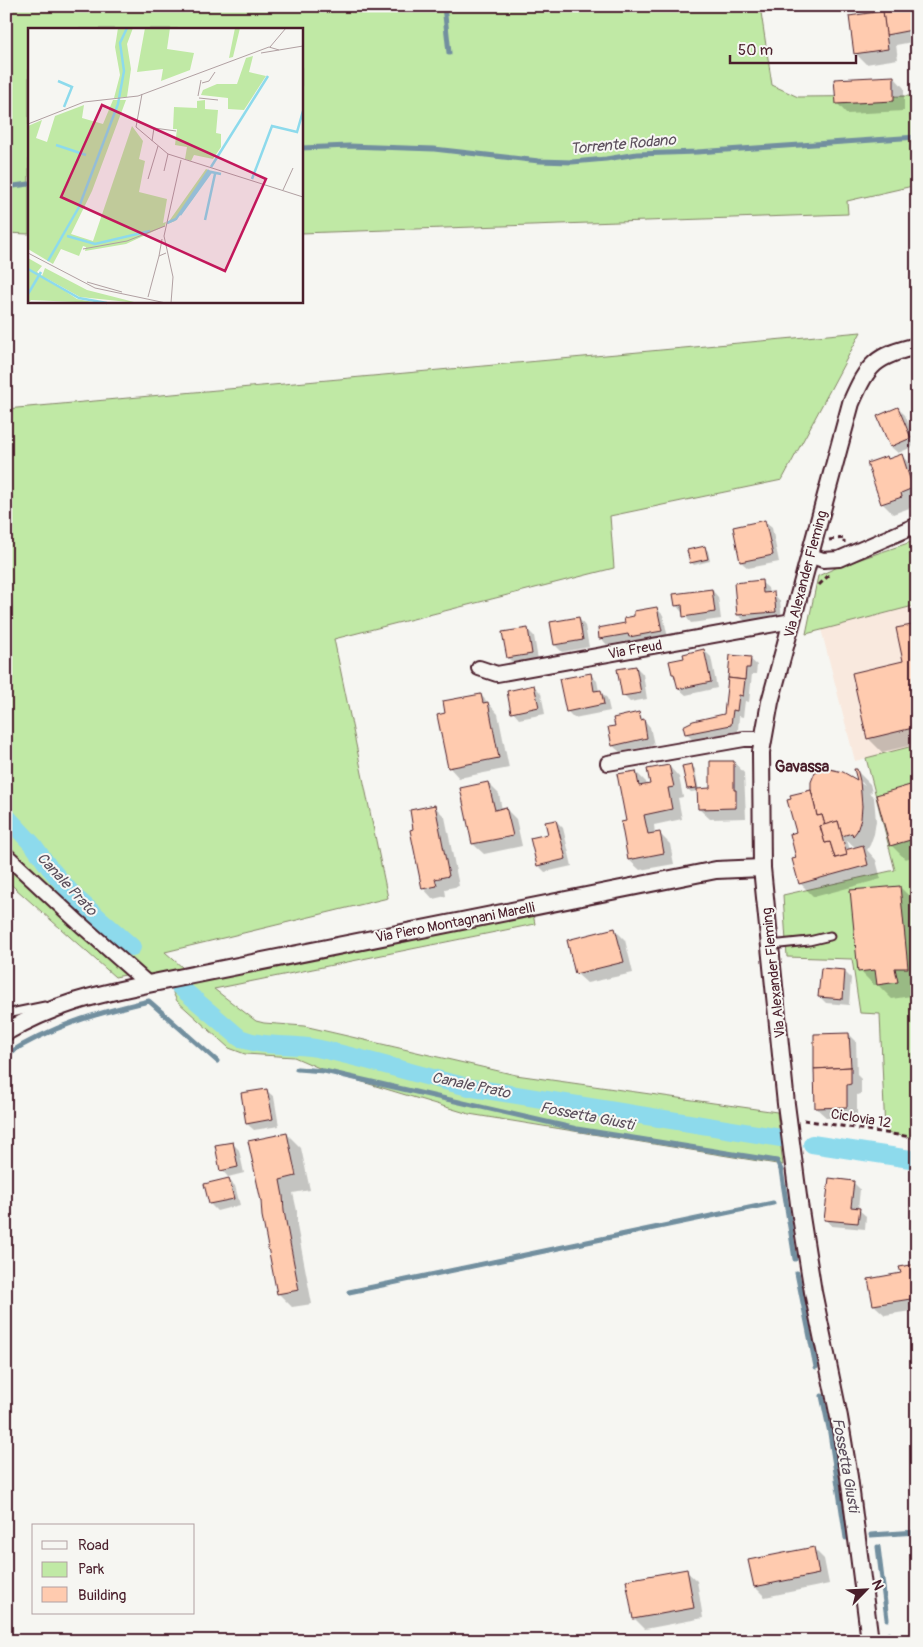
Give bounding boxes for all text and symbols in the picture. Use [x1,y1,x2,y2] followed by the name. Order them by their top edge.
[28,28,302,302] inset map
[730,32,857,64] scale bar
[738,41,773,60] text: 50 m
[570,130,677,159] water label: Torrente Rodano
[780,509,831,640] street label: Via Alexander Fleming
[607,636,663,663] street label: Via Freud
[775,757,830,777] district label: Gavassa
[33,849,101,921] water label: Canale Prato
[374,899,537,946] street label: Via Piero Montagnani Marelli
[758,907,789,1039] street label: Via Alexander Fleming
[430,1068,513,1103] water label: Canale Prato
[538,1098,638,1135] water label: Fossetta Giusti
[830,1105,892,1132] street label: Ciclovia 12
[828,1417,864,1516] water label: Fossetta Giusti
[32,1524,195,1614] legend
[78,1536,109,1555] text: Road
[78,1560,105,1579] text: Park
[840,1564,890,1614] north arrow
[868,1577,887,1593] text: N
[78,1586,126,1605] text: Building

